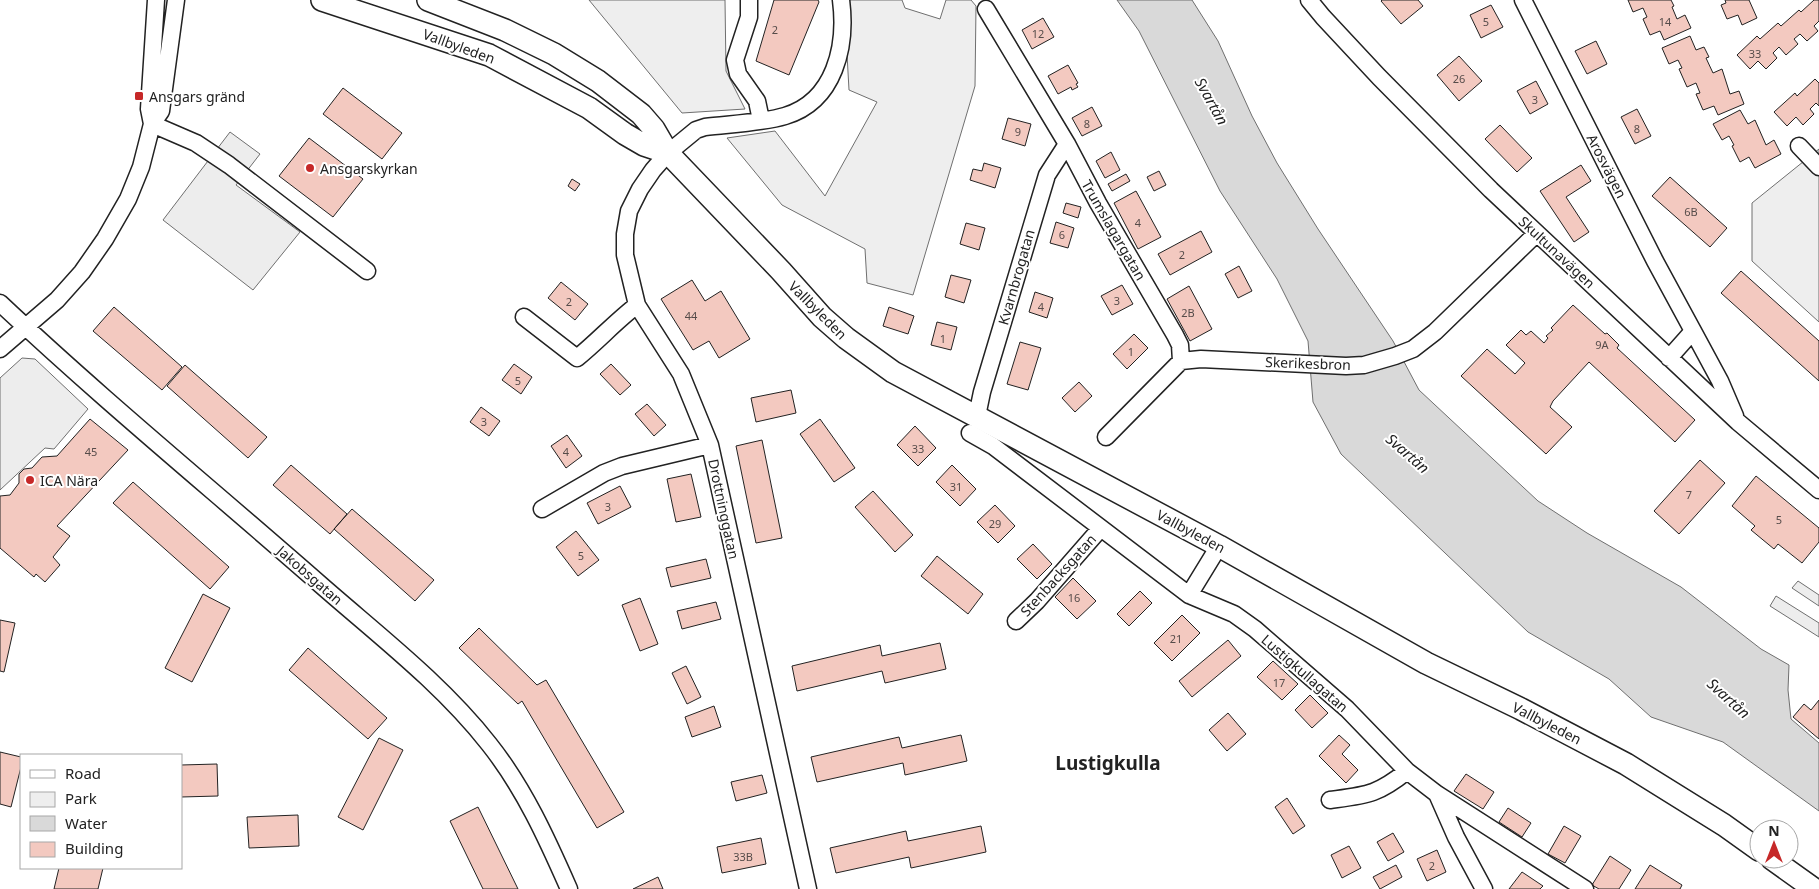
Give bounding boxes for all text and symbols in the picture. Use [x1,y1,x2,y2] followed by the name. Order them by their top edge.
[1483,14,1489,29] house number: 5
[1659,14,1672,29] house number: 14
[772,22,778,37] house number: 2
[420,24,498,68] street label: Vallbyleden
[1032,26,1044,41] house number: 12
[1749,46,1761,61] house number: 33
[1453,71,1465,86] house number: 26
[1191,74,1233,128] water label: Svartån
[149,87,245,106] place label: Ansgars gränd
[133,90,145,102] marker: Ansgars gränd
[1532,92,1538,107] house number: 3
[1084,116,1090,131] house number: 8
[1634,121,1640,136] house number: 8
[1015,124,1021,139] house number: 9
[1583,131,1631,201] street label: Arosvägen
[320,159,418,178] place label: Ansgarskyrkan
[304,162,316,174] marker: Ansgarskyrkan
[1078,176,1150,284] street label: Trumslagargatan
[1684,204,1698,219] house number: 6B
[1515,212,1599,292] street label: Skultunavägen
[1135,215,1142,230] house number: 4
[993,227,1039,327] street label: Kvarnbrogatan
[1059,227,1065,242] house number: 6
[1179,247,1185,262] house number: 2
[785,277,851,343] street label: Vallbyleden
[1114,293,1120,308] house number: 3
[566,294,572,309] house number: 2
[1038,299,1045,314] house number: 4
[1181,305,1195,320] house number: 2B
[685,308,698,323] house number: 44
[940,331,946,346] house number: 1
[1595,337,1610,352] house number: 9A
[1128,344,1134,359] house number: 1
[1265,352,1351,374] street label: Skerikesbron
[515,373,521,388] house number: 5
[481,414,487,429] house number: 3
[1382,429,1434,477] water label: Svartån
[912,441,924,456] house number: 33
[85,444,97,459] house number: 45
[563,444,570,459] house number: 4
[704,457,744,561] street label: Drottninggatan
[40,471,98,490] place label: ICA Nära
[24,474,36,486] marker: ICA Nära
[950,479,962,494] house number: 31
[1686,487,1692,502] house number: 7
[605,499,611,514] house number: 3
[1153,505,1229,557] street label: Vallbyleden
[1776,512,1782,527] house number: 5
[989,516,1001,531] house number: 29
[1016,530,1100,620] street label: Stenbacksgatan
[272,540,347,609] street label: Jakobsgatan
[578,548,584,563] house number: 5
[1068,590,1080,605] house number: 16
[1258,630,1352,716] street label: Lustigkullagatan
[1170,631,1182,646] house number: 21
[1703,673,1755,723] water label: Svartån
[1273,675,1285,690] house number: 17
[1509,697,1585,749] street label: Vallbyleden
[1055,750,1161,776] district label: Lustigkulla
[20,754,182,869] legend
[65,763,101,783] text: Road
[65,788,97,808] text: Park
[65,813,107,833] text: Water
[1749,819,1799,869] north arrow
[1768,821,1780,840] text: N
[65,838,123,858] text: Building
[733,849,753,864] house number: 33B
[1429,858,1435,873] house number: 2

